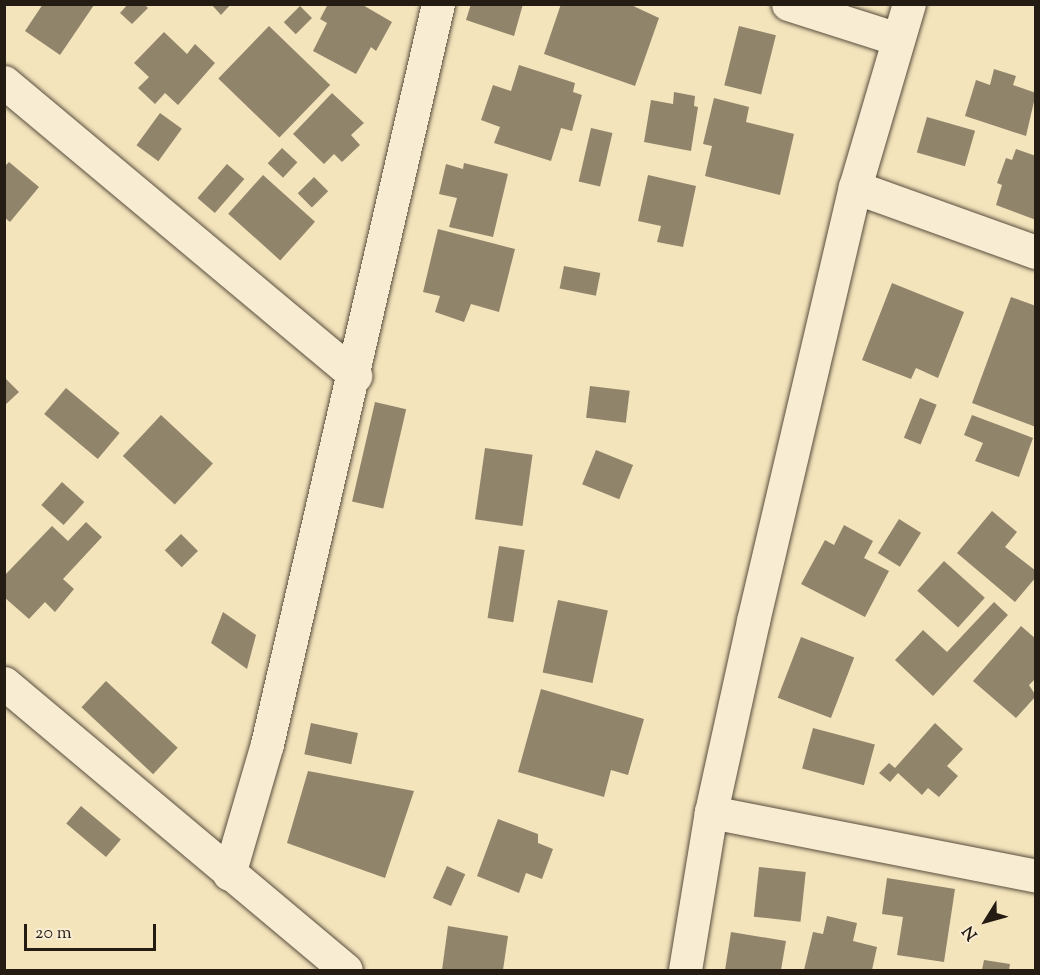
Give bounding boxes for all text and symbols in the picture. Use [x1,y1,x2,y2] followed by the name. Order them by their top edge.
[956,891,1016,951] north arrow
[27,912,159,950] scale bar
[958,920,984,944] text: N
[35,921,72,947] text: 20 m

